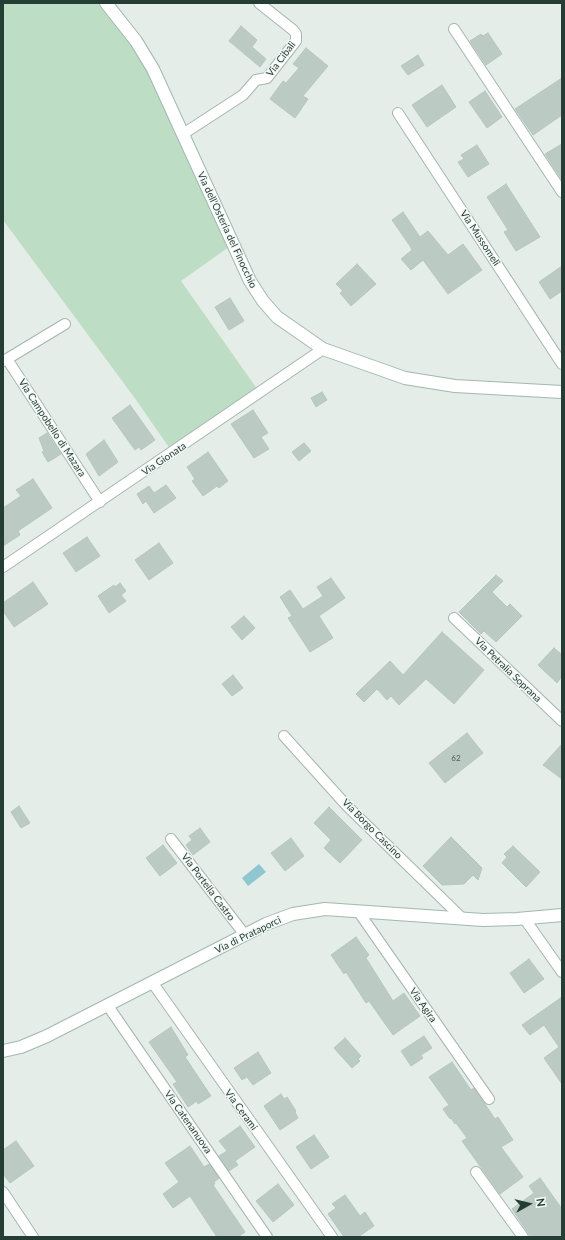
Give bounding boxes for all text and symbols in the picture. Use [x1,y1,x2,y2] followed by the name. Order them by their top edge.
[264,39,298,79] street label: Via Cibali
[195,170,259,290] street label: Via dell'Osteria del Finocchio
[458,208,502,268] street label: Via Mussomeli
[16,377,88,479] street label: Via Campobello di Mazara
[139,440,189,478] street label: Via Gionata
[472,635,544,705] street label: Via Petralia Soprana
[451,753,461,763] house number: 62
[339,796,405,862] street label: Via Borgo Cascino
[179,851,237,923] street label: Via Portella Castro
[213,914,283,956] street label: Via di Prataporci
[407,985,439,1025] street label: Via Agira
[222,1087,260,1133] street label: Via Cerami
[162,1088,214,1156] street label: Via Catenanuova
[509,1184,549,1224] north arrow
[534,1197,548,1207] text: N

